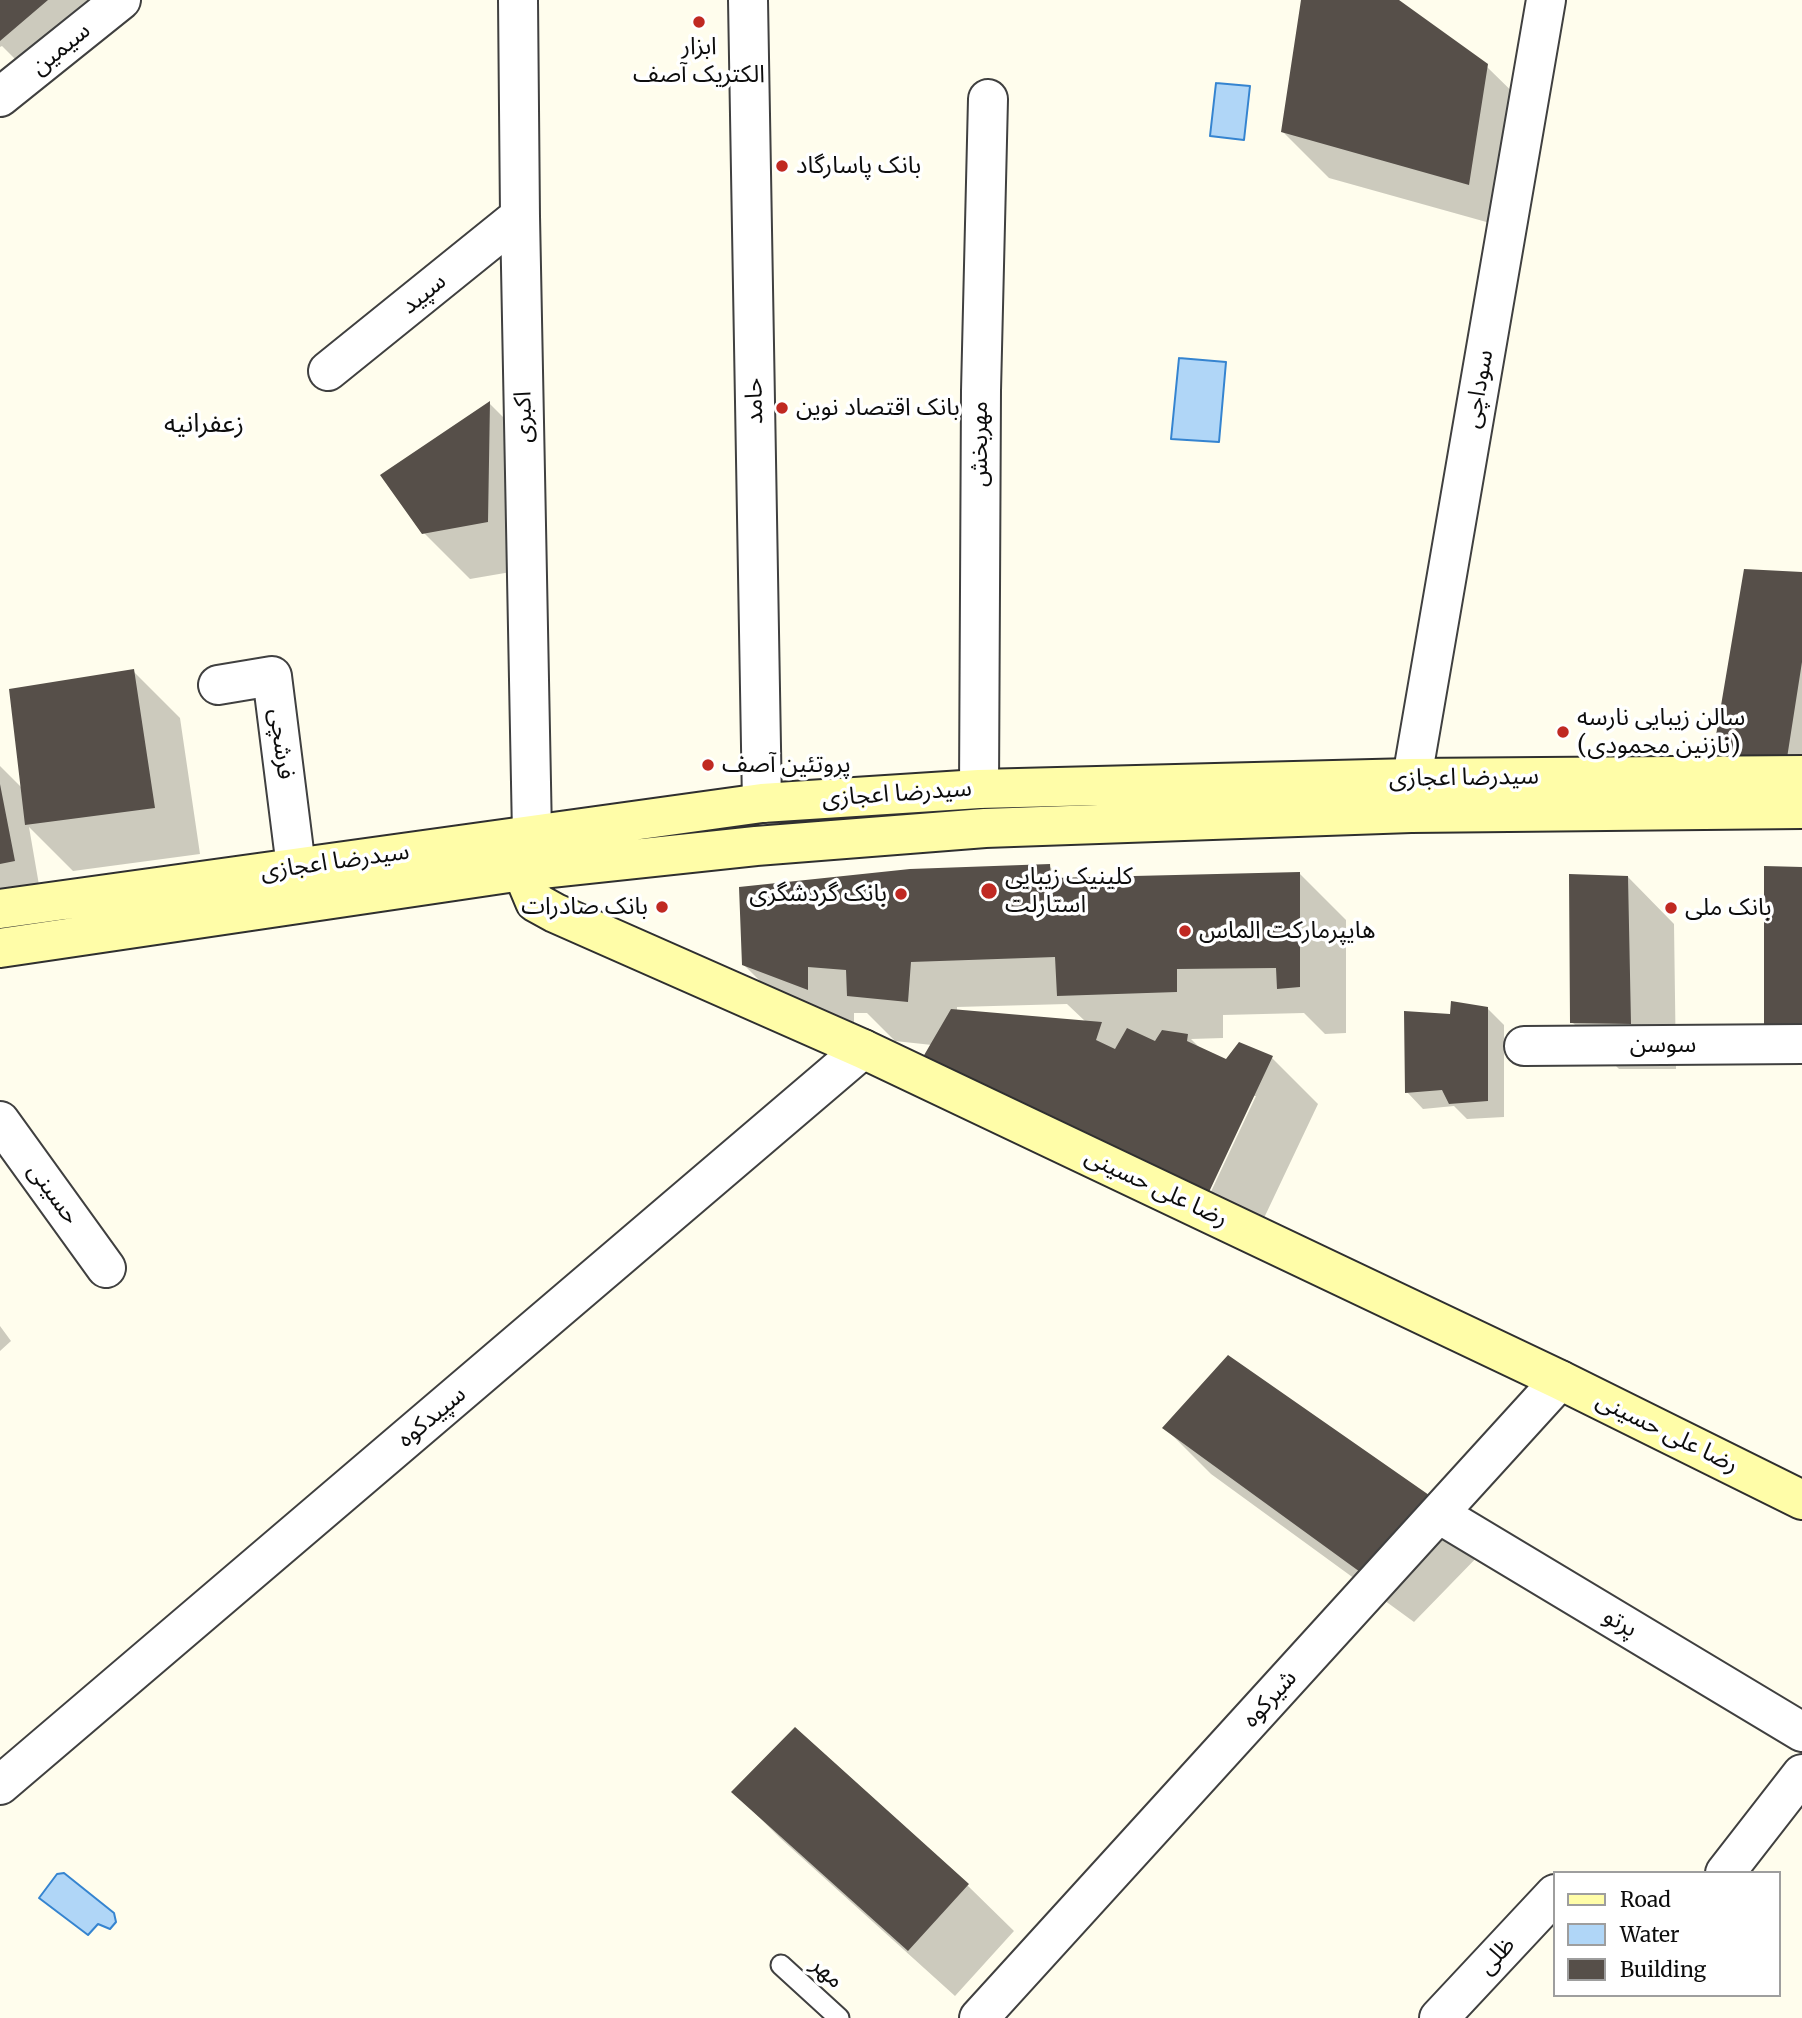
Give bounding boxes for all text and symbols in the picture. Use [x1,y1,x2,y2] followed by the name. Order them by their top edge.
[691,14,707,30] marker: ابزار الکتریک آصف
[25,16,97,82] street label: سیمین
[633,33,765,89] place label: ابزار الکتریک آصف
[796,152,921,180] place label: بانک پاسارگاد
[774,158,790,174] marker: بانک پاسارگاد
[396,267,452,321] street label: سپید
[1458,348,1500,430] street label: سوداچی
[740,378,770,424] street label: حامد
[509,391,539,443] street label: اکبری
[796,394,960,422] place label: بانک اقتصاد نوین
[774,400,790,416] marker: بانک اقتصاد نوین
[966,401,994,487] street label: مهربخش
[164,409,244,441] district label: زعفرانیه
[1577,704,1745,760] place label: سالن زیبایی نارسه (نازنین محمودی)
[262,707,300,781] street label: فرشچی
[1555,724,1571,740] marker: سالن زیبایی نارسه (نازنین محمودی)
[722,751,851,779] place label: پروتئین آصف
[700,757,716,773] marker: پروتئین آصف
[1389,762,1539,794] street label: سیدرضا اعجازی
[821,774,973,814] street label: سیدرضا اعجازی
[259,837,411,887] street label: سیدرضا اعجازی
[1005,863,1133,919] place label: کلینیک زیبایی استارلت
[749,880,887,908] place label: بانک گردشگری
[979,881,999,901] marker: کلینیک زیبایی استارلت
[893,886,909,902] marker: بانک گردشگری
[521,893,648,921] place label: بانک صادرات
[1685,894,1771,922] place label: بانک ملی
[654,899,670,915] marker: بانک صادرات
[1663,900,1679,916] marker: بانک ملی
[1199,917,1375,945] place label: هایپرمارکت الماس
[1177,923,1193,939] marker: هایپرمارکت الماس
[1630,1031,1696,1059] street label: سوسن
[1080,1142,1232,1234] street label: رضا علی حسینی
[21,1157,85,1231] street label: حسینی
[392,1380,472,1454] street label: سپیدکوه
[1591,1386,1743,1480] street label: رضا علی حسینی
[1598,1602,1642,1644] street label: پرتو
[1237,1664,1303,1734] street label: شیرکوه
[1554,1871,1781,1997] legend
[1620,1886,1671,1913] text: Road
[1620,1921,1679,1948] text: Water
[1472,1931,1522,1981] street label: ظلی
[805,1951,849,1995] street label: مهر
[1620,1956,1706,1983] text: Building

